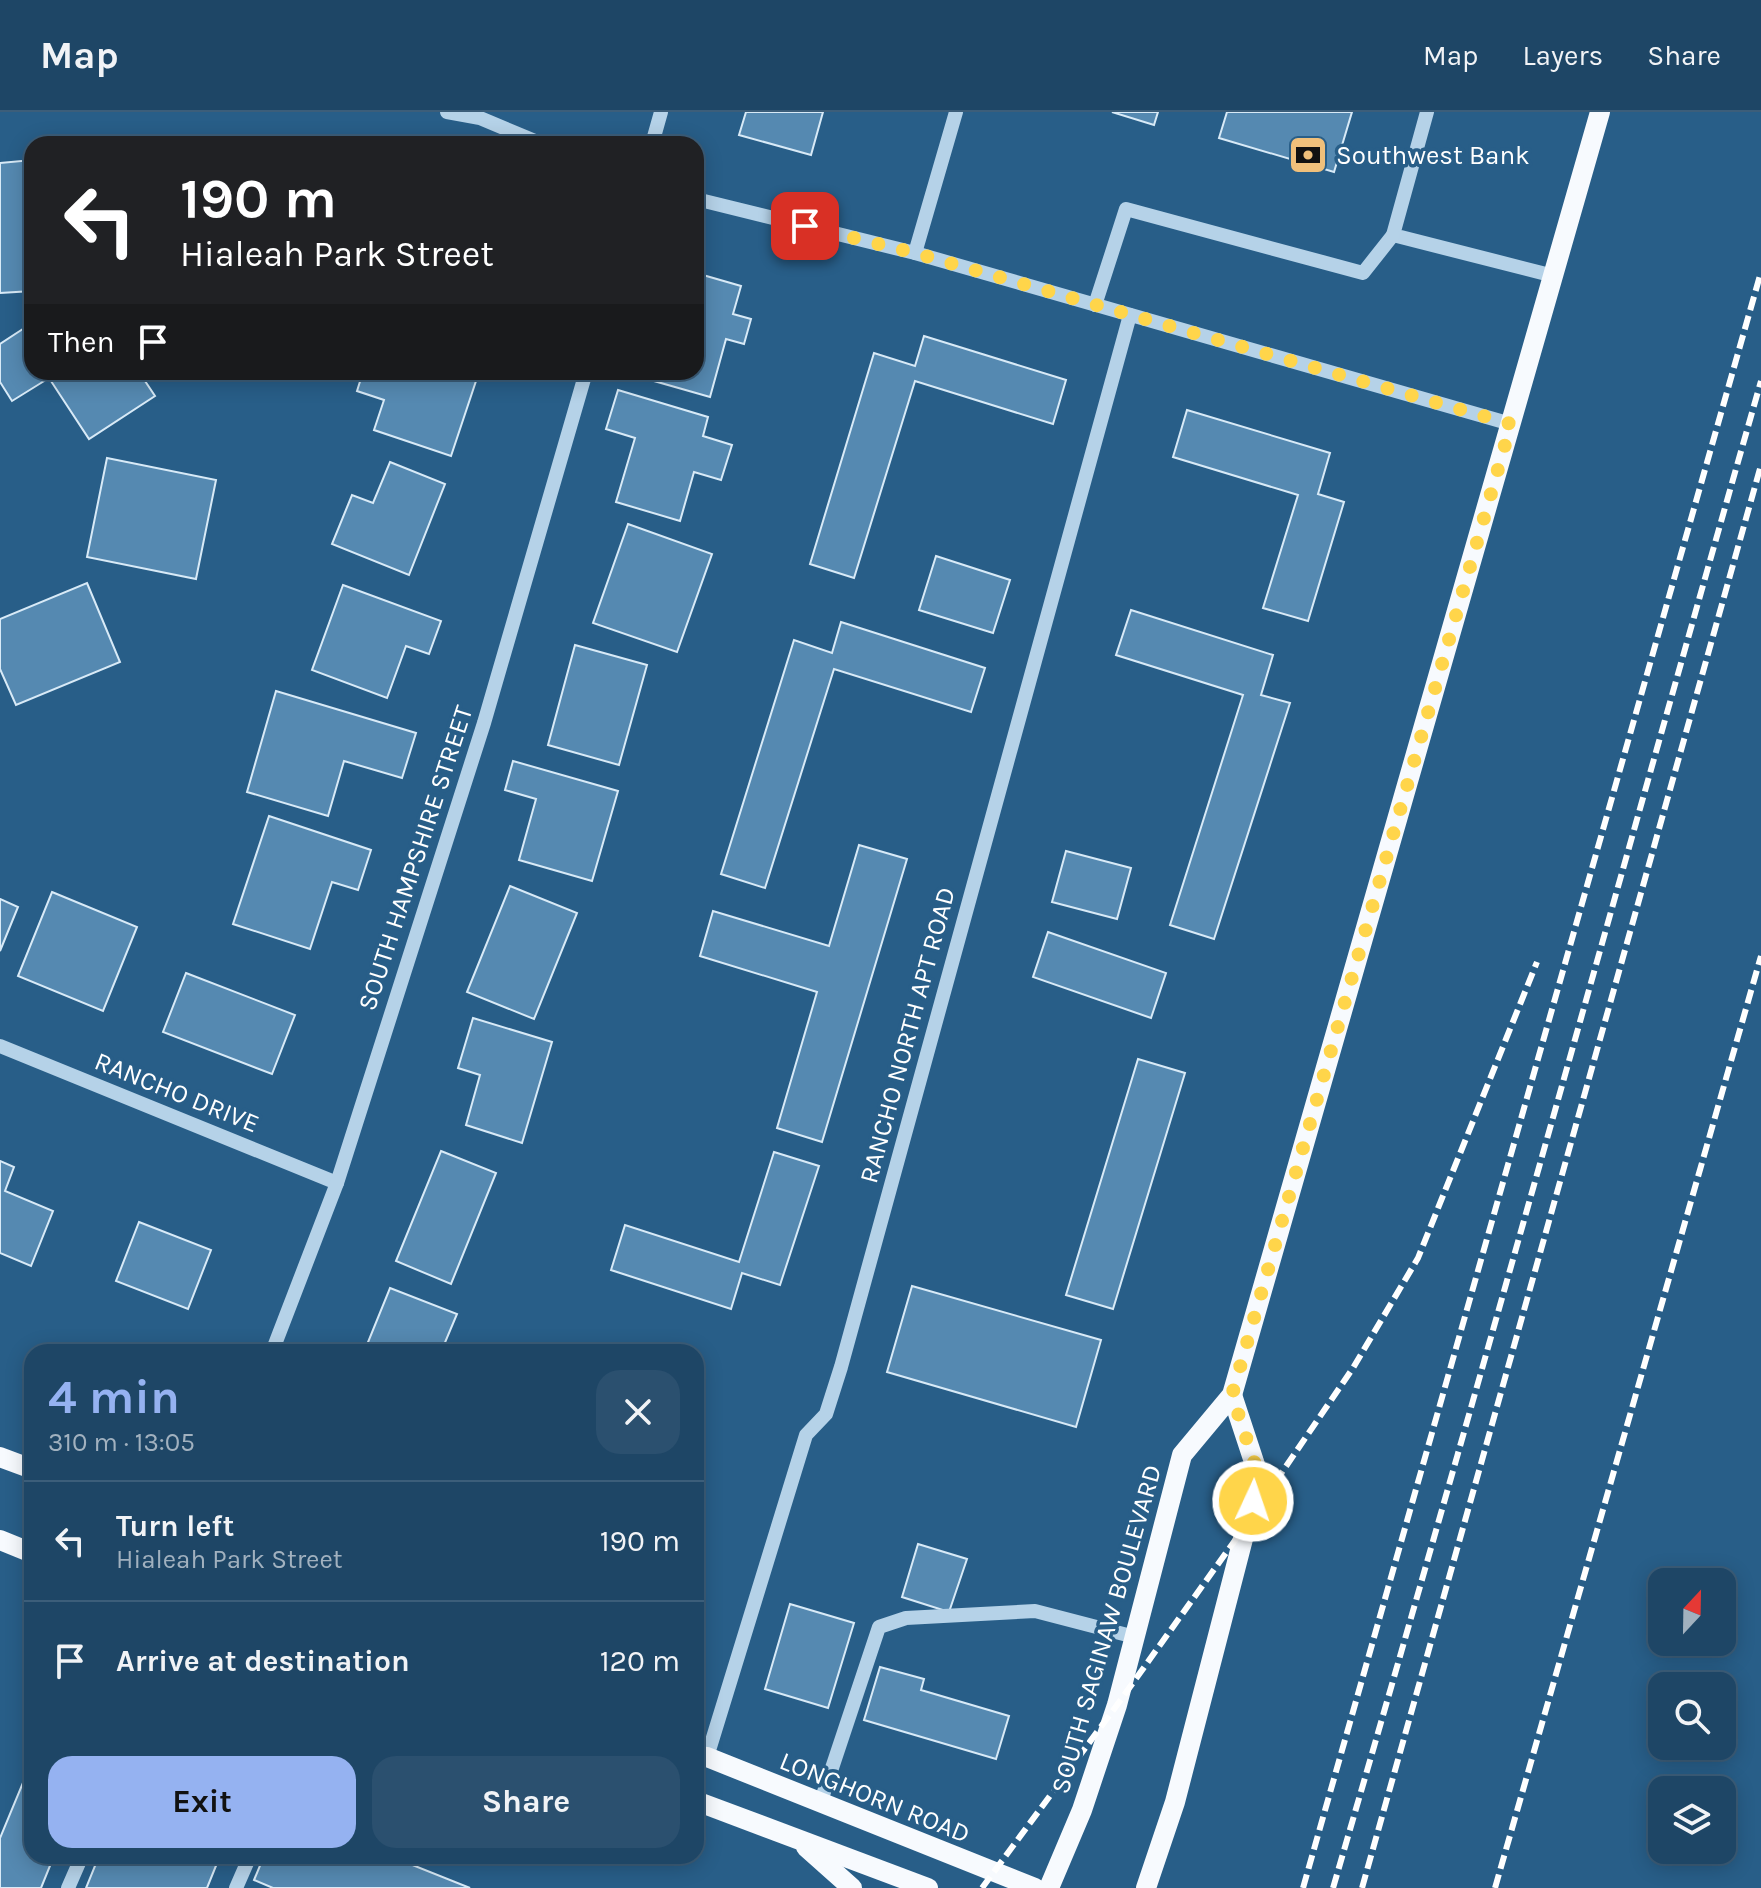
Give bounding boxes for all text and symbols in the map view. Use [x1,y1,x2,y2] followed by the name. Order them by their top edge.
[40,33,119,78] text: Map
[1423,39,1478,72] text: Map
[1522,39,1603,72] text: Layers
[1647,39,1721,72] text: Share
[1287,134,1329,176] bank icon: Southwest Bank
[1336,140,1530,171] place label: Southwest Bank
[180,166,337,231] text: 190 m
[48,168,152,272] icon: left
[771,192,839,260] pin
[783,204,827,248] icon: arrive
[180,233,494,275] text: Hialeah Park Street
[131,320,175,364] icon: arrive
[48,324,115,360] text: Then
[351,702,479,1015] street label: SOUTH HAMPSHIRE STREET
[853,884,962,1187] street label: RANCHO NORTH APT ROAD
[90,1045,264,1140] street label: RANCHO DRIVE
[48,1369,180,1425] text: 4 min
[596,1370,680,1454] button: close
[48,1427,195,1458] text: 310 m · 13:05
[1211,1459,1295,1543] position arrow
[1045,1461,1168,1797] street label: SOUTH SAGINAW BOULEVARD
[116,1508,234,1544] text: Turn left
[48,1519,92,1563] icon: left
[600,1523,680,1559] text: 190 m
[116,1544,343,1575] text: Hialeah Park Street
[1648,1568,1736,1656] north arrow
[1648,1568,1736,1864] map controls
[48,1639,92,1683] icon: arrive
[116,1643,410,1679] text: Arrive at destination
[600,1643,680,1679] text: 120 m
[1648,1672,1736,1760] button: search
[775,1745,974,1850] street label: LONGHORN ROAD
[48,1756,356,1848] button: Exit
[372,1756,680,1848] button: Share
[1648,1776,1736,1864] button: layers

